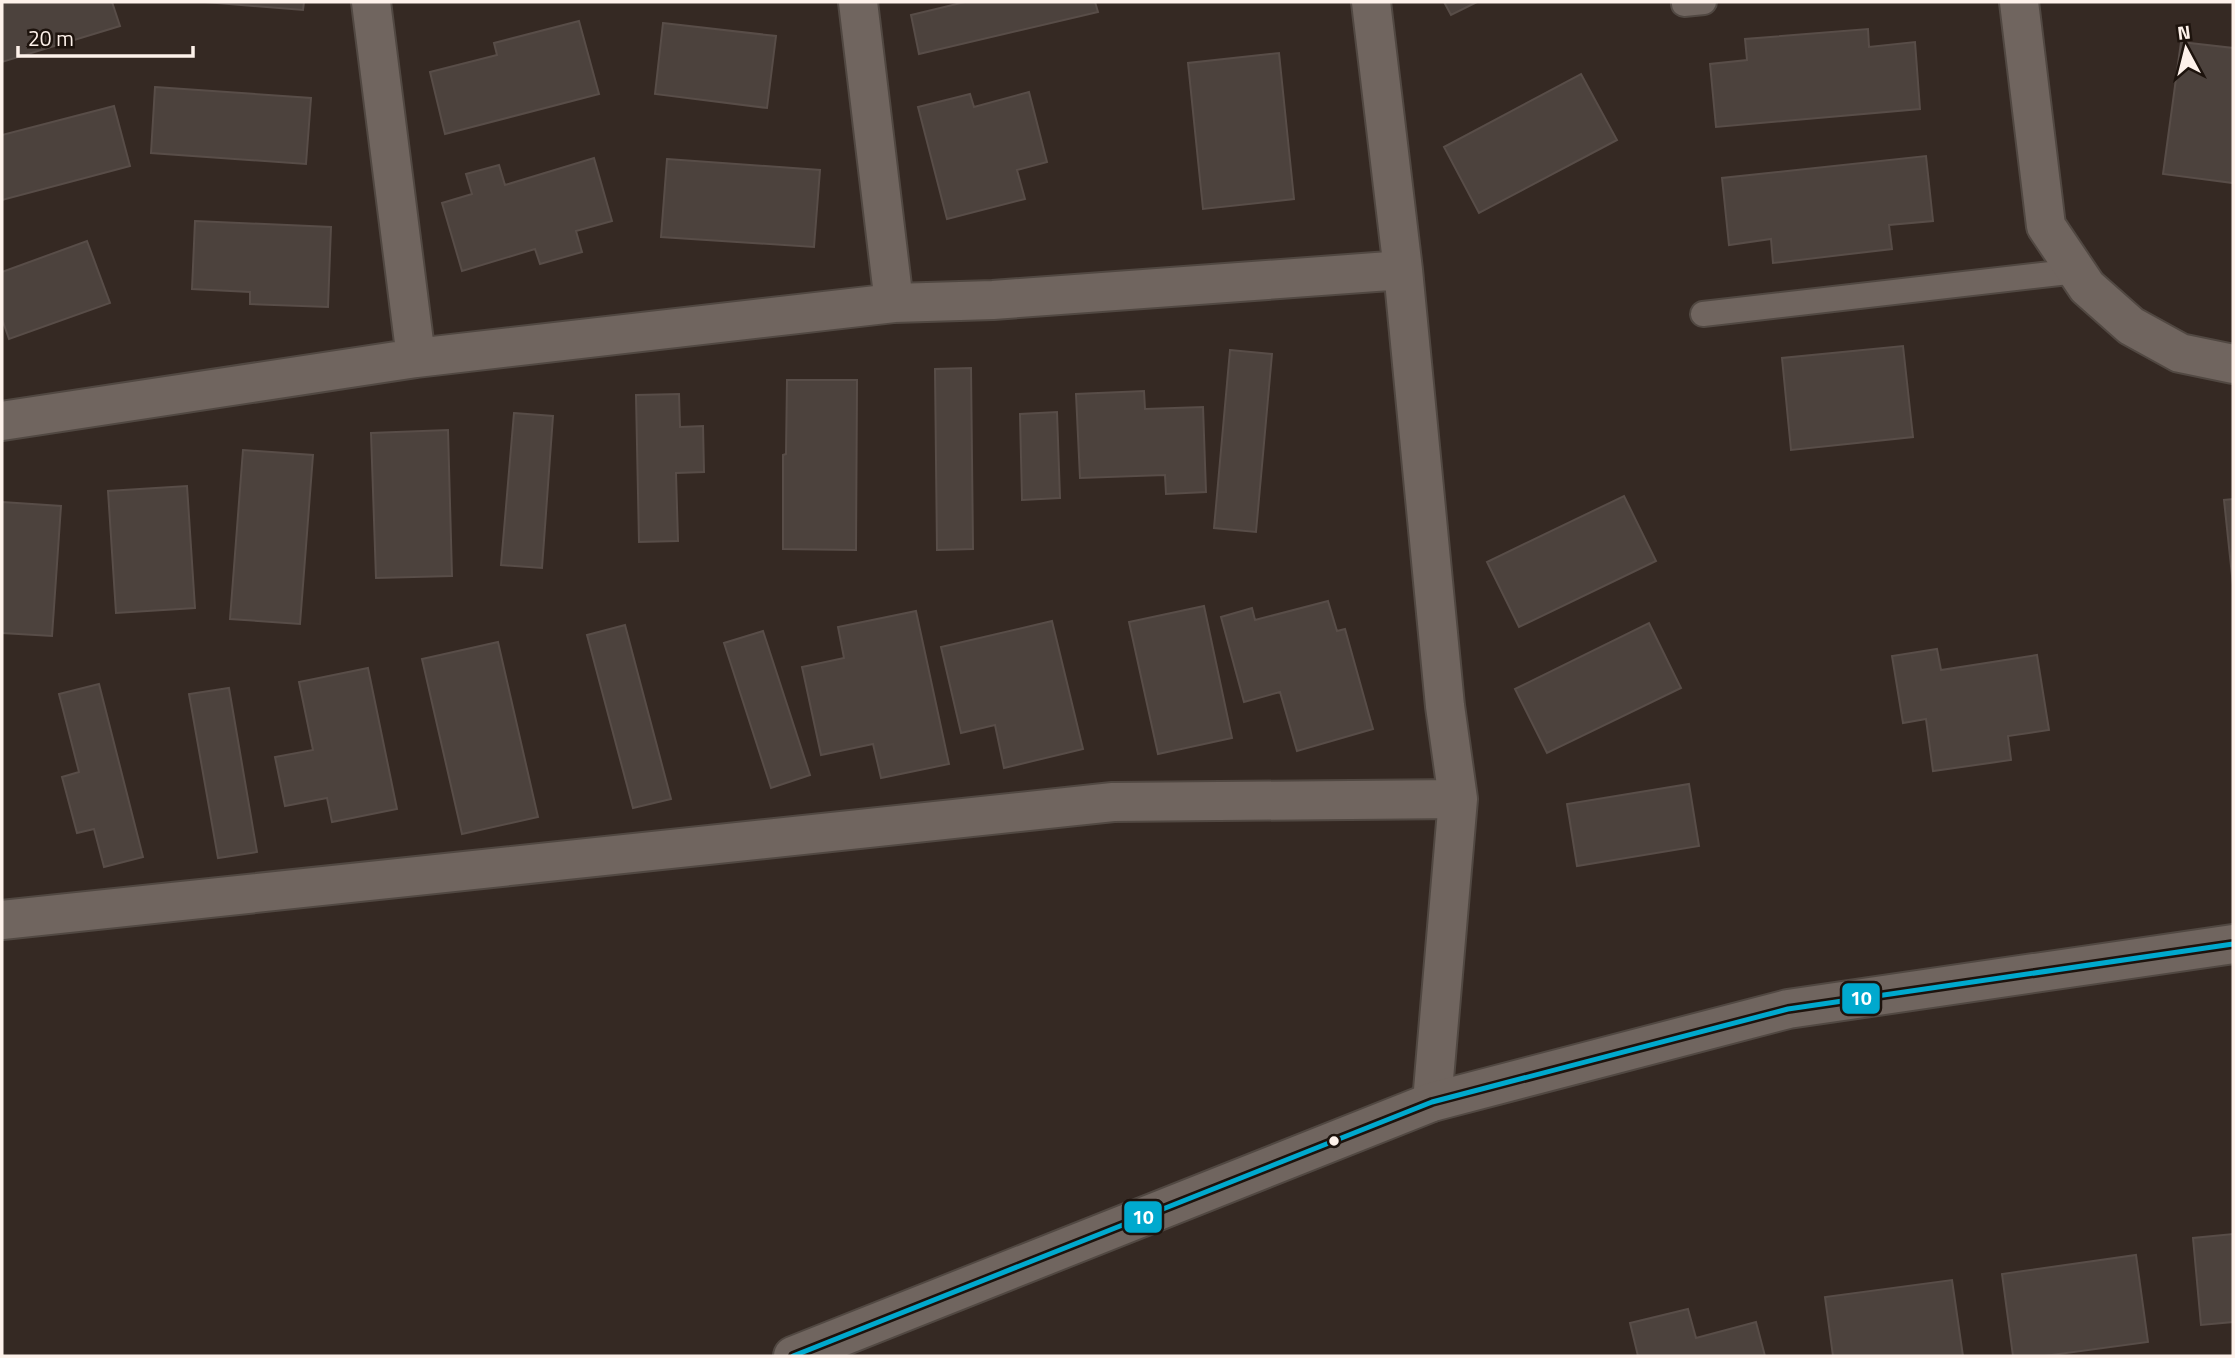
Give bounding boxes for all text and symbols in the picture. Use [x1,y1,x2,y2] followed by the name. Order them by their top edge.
[18,14,192,58] scale bar
[2151,14,2221,84] north arrow
[2176,16,2192,47] text: N
[28,22,74,54] text: 20 m
[1841,982,1881,1015] line badge: 10
[1850,983,1872,1012] text: 10
[1327,1134,1341,1148] unlabelled marker
[1123,1200,1163,1234] line badge: 10
[1132,1202,1154,1231] text: 10

